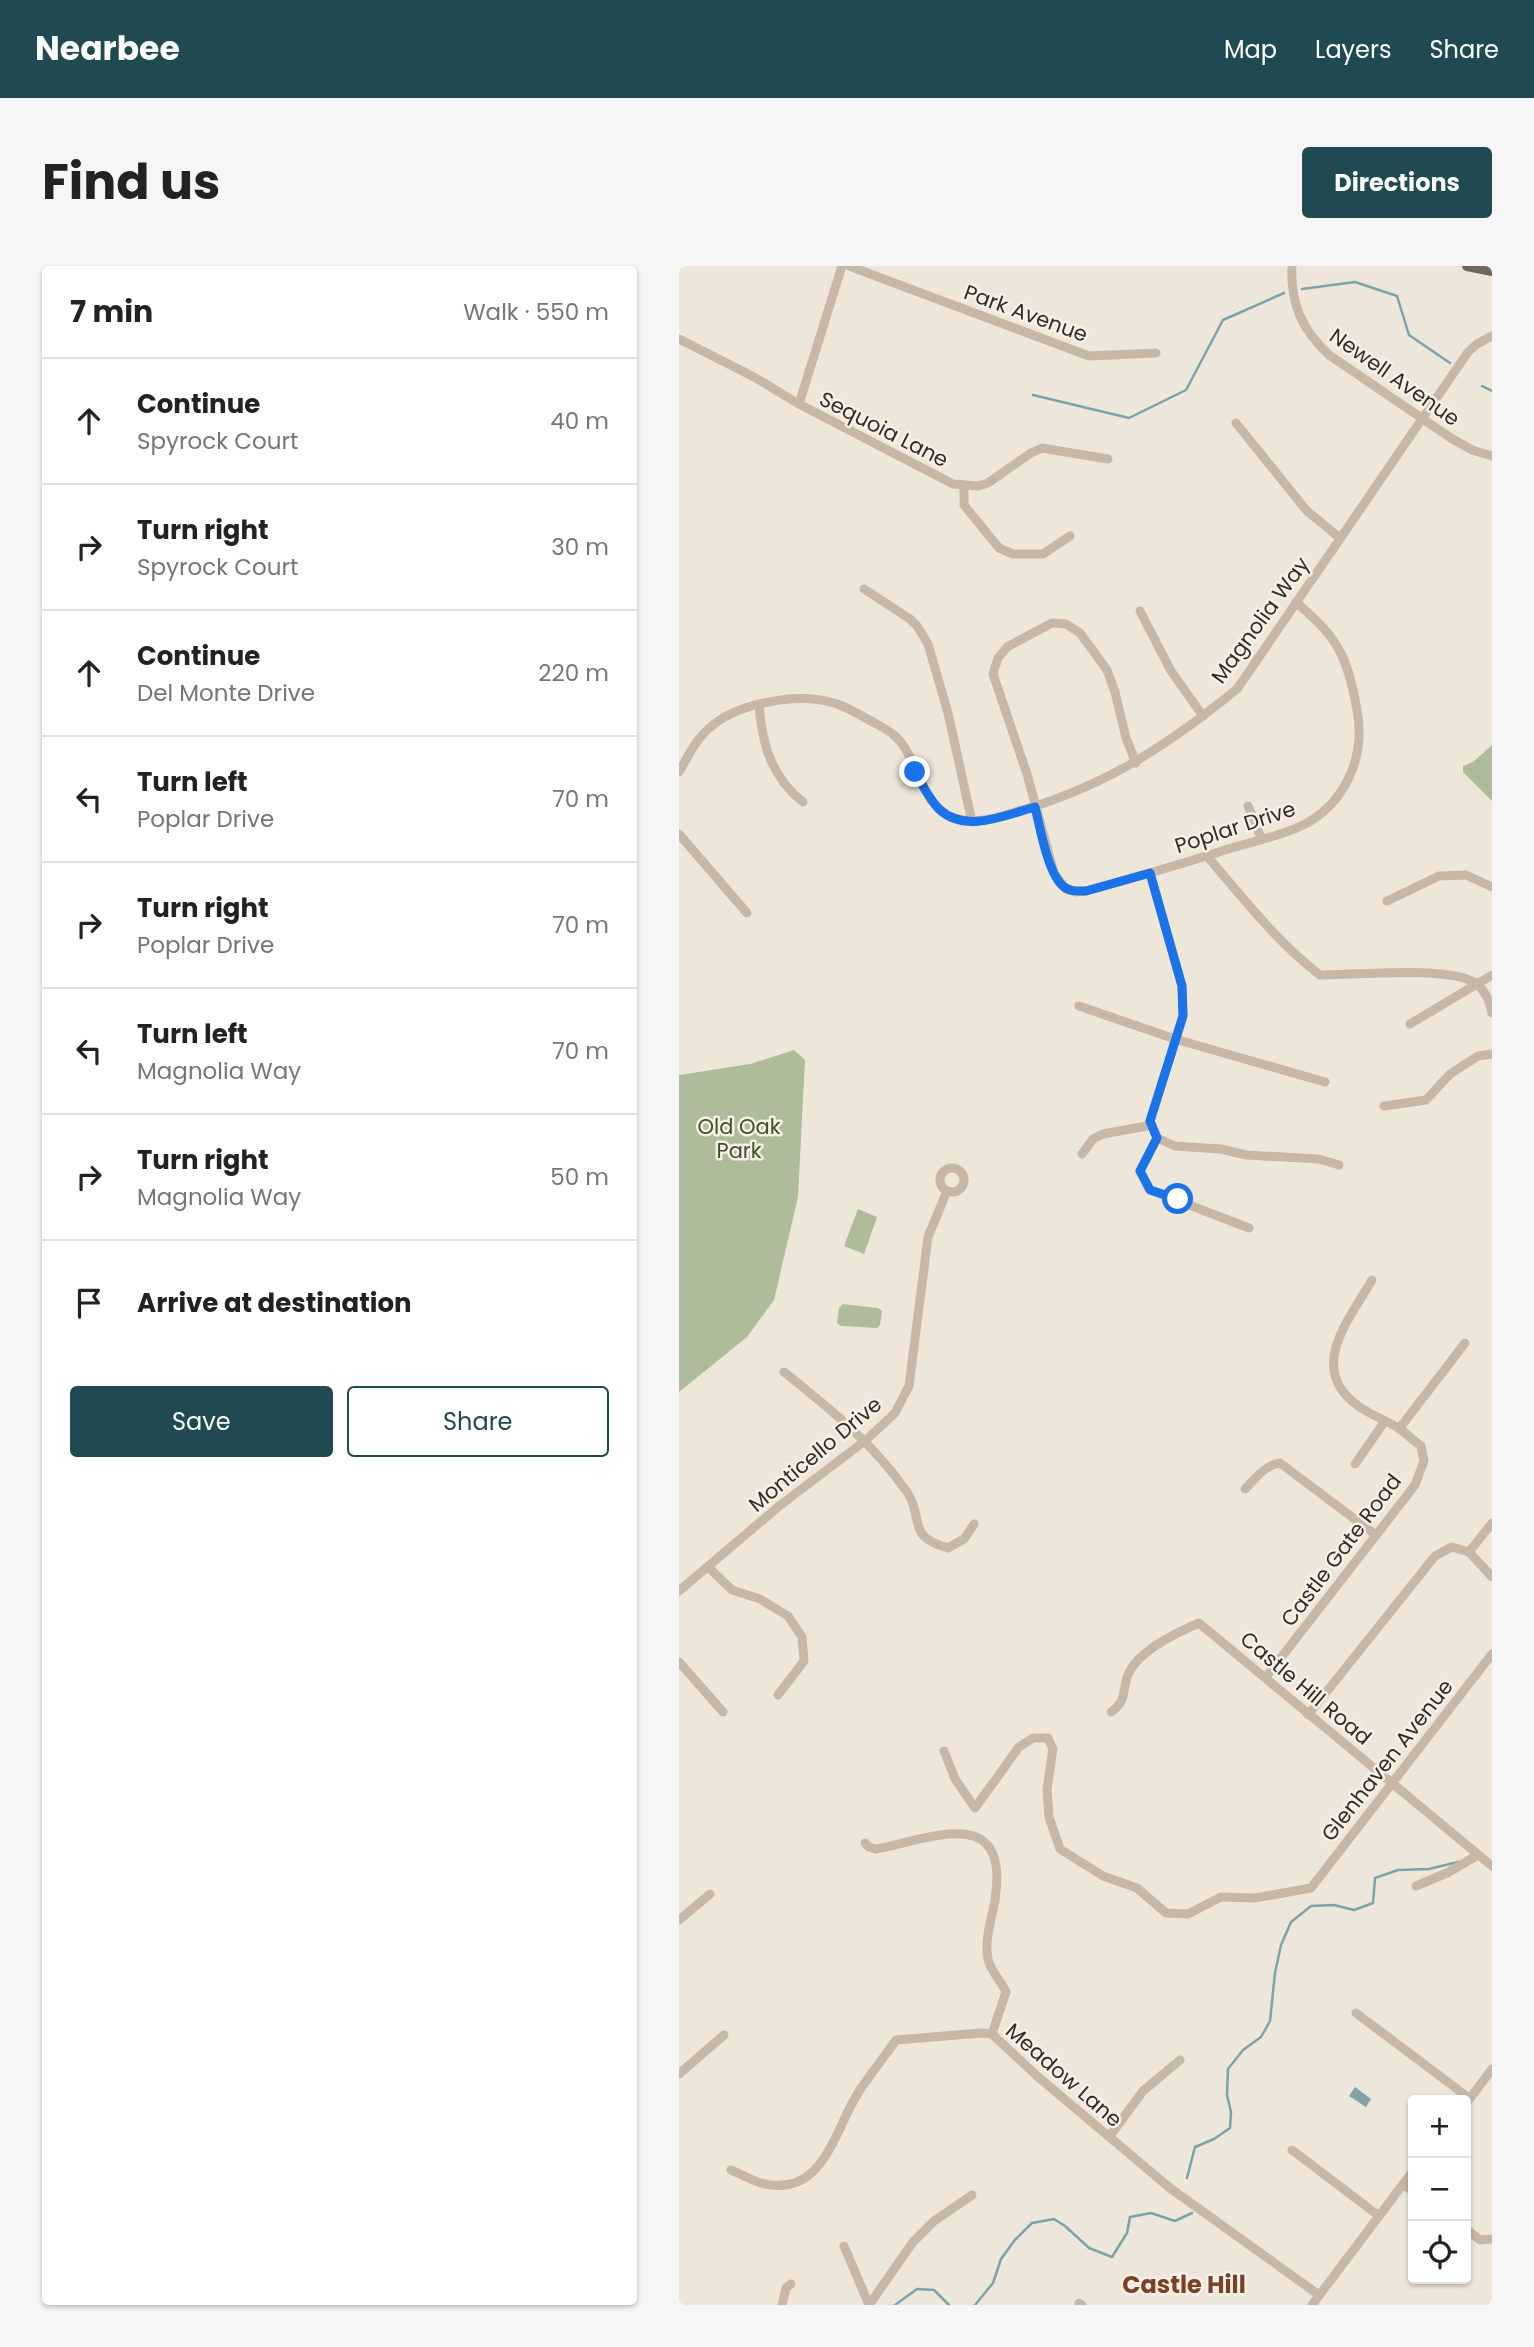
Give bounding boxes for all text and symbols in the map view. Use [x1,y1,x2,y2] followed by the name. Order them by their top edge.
[35,25,180,72] text: Nearbee
[1224,33,1277,66] text: Map
[1315,33,1391,66] text: Layers
[1429,33,1499,66] text: Share
[1302,147,1492,218] button: Directions
[42,148,220,216] text: Find us
[960,277,1092,349] street label: Park Avenue
[70,290,153,333] text: 7 min
[463,296,609,328] text: Walk · 550 m
[1324,321,1466,433] street label: Newell Avenue
[815,384,953,474] street label: Sequoia Lane
[137,386,260,422] text: Continue
[70,402,108,440] icon: ahead
[550,405,609,437] text: 40 m
[137,425,298,457] text: Spyrock Court
[137,512,269,548] text: Turn right
[70,528,108,566] icon: right
[551,531,609,563] text: 30 m
[137,551,298,583] text: Spyrock Court
[1204,551,1316,689] street label: Magnolia Way
[137,638,260,674] text: Continue
[70,654,108,692] icon: ahead
[538,657,609,689] text: 220 m
[137,677,315,709] text: Del Monte Drive
[899,756,930,787] route end
[137,764,248,800] text: Turn left
[70,780,108,818] icon: left
[552,783,609,815] text: 70 m
[1171,794,1299,860] street label: Poplar Drive
[137,803,274,835] text: Poplar Drive
[137,890,269,926] text: Turn right
[70,906,108,944] icon: right
[552,909,609,941] text: 70 m
[137,929,274,961] text: Poplar Drive
[137,1016,248,1052] text: Turn left
[70,1032,108,1070] icon: left
[552,1035,609,1067] text: 70 m
[137,1055,301,1087] text: Magnolia Way
[698,1112,781,1165] park label: Old Oak Park
[137,1142,269,1178] text: Turn right
[70,1158,108,1196] icon: right
[550,1161,609,1193] text: 50 m
[137,1181,301,1213] text: Magnolia Way
[1162,1183,1193,1214] route start
[70,1284,108,1322] icon: arrive
[137,1285,412,1321] text: Arrive at destination
[70,1386,333,1457] button: Save
[347,1386,609,1457] button: Share
[742,1390,888,1518] street label: Monticello Drive
[1274,1468,1408,1632] street label: Castle Gate Road
[1234,1624,1378,1752] street label: Castle Hill Road
[1315,1673,1459,1847] street label: Glenhaven Avenue
[1000,2016,1128,2134] street label: Meadow Lane
[1408,2095,1471,2284] map controls
[1408,2095,1471,2158] button: +
[1408,2158,1471,2221] button: −
[1408,2221,1471,2284] button: locate
[1122,2268,1246,2301] district label: Castle Hill

